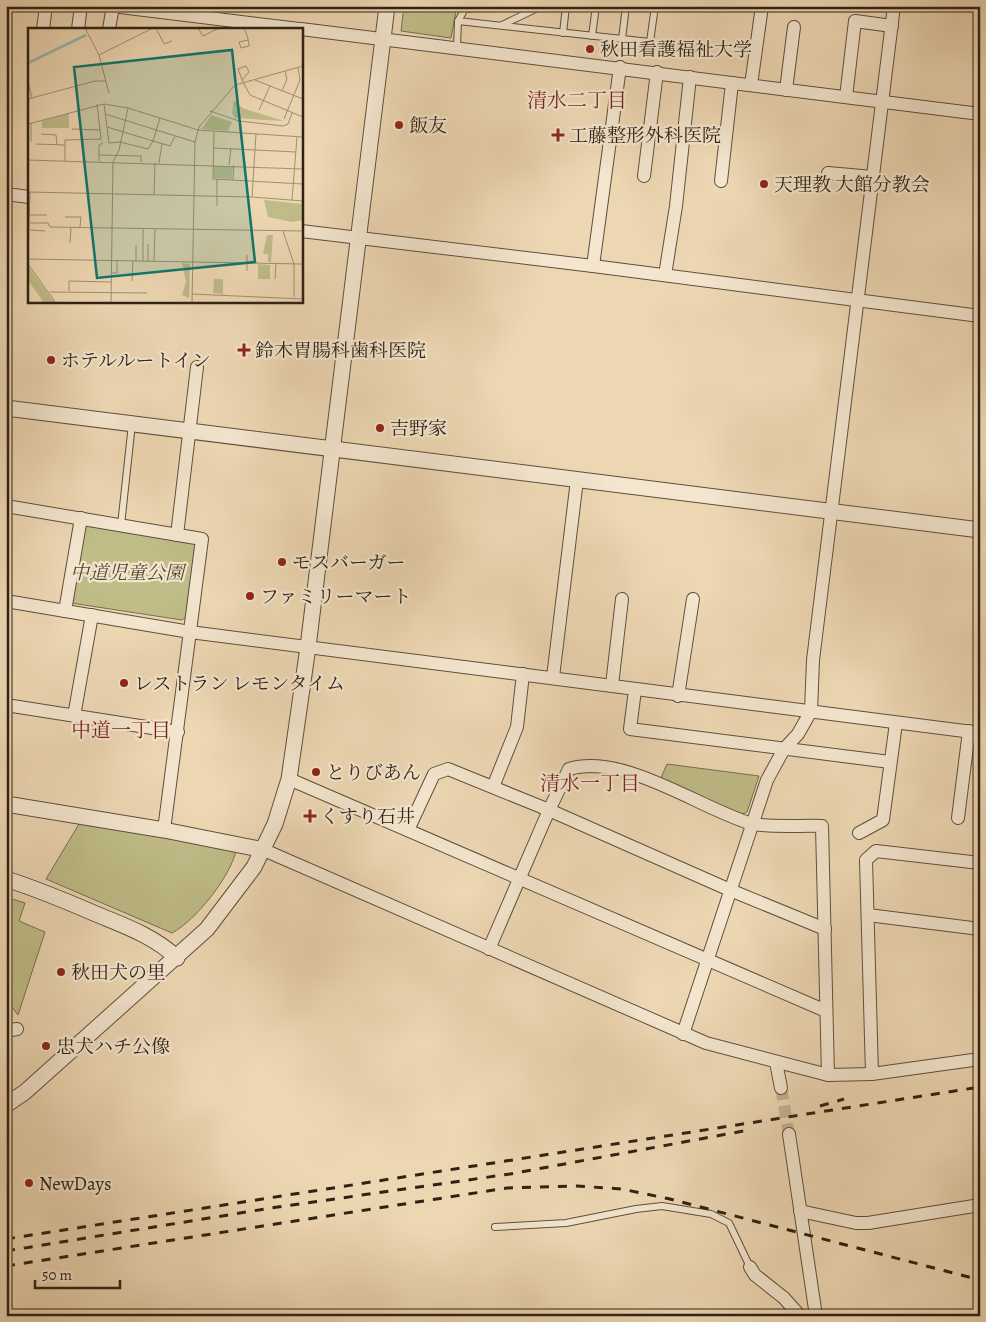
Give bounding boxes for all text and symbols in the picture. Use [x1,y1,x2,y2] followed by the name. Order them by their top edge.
[28,28,302,302] inset map
[600,37,752,63] place label: 秋田看護福祉大学
[584,43,596,55] marker: 秋田看護福祉大学
[527,87,627,114] district label: 清水二丁目
[409,113,447,139] place label: 飯友
[393,119,405,131] marker: 飯友
[569,123,721,149] place label: 工藤整形外科医院
[551,128,565,142] marker: 工藤整形外科医院
[774,172,930,198] place label: 天理教 大館分教会
[758,178,770,190] marker: 天理教 大館分教会
[255,338,426,364] place label: 鈴木胃腸科歯科医院
[237,343,251,357] marker: 鈴木胃腸科歯科医院
[61,348,211,374] place label: ホテルルートイン
[45,354,57,366] marker: ホテルルートイン
[390,416,447,442] place label: 吉野家
[374,422,386,434] marker: 吉野家
[292,550,406,576] place label: モスバーガー
[276,556,288,568] marker: モスバーガー
[70,560,187,586] park label: 中道児童公園
[260,584,412,610] place label: ファミリーマート
[244,590,256,602] marker: ファミリーマート
[134,671,345,697] place label: レストラン レモンタイム
[118,677,130,689] marker: レストラン レモンタイム
[71,717,171,744] district label: 中道一丁目
[326,760,421,786] place label: とりびあん
[310,766,322,778] marker: とりびあん
[540,770,640,797] district label: 清水一丁目
[320,804,415,830] place label: くすり石井
[304,810,316,822] marker: くすり石井
[71,960,166,986] place label: 秋田犬の里
[55,966,67,978] marker: 秋田犬の里
[56,1034,170,1060] place label: 忠犬ハチ公像
[40,1040,52,1052] marker: 忠犬ハチ公像
[39,1171,112,1197] place label: NewDays
[23,1177,35,1189] marker: NewDays
[35,1257,120,1289] scale bar
[42,1265,72,1285] text: 50 m

